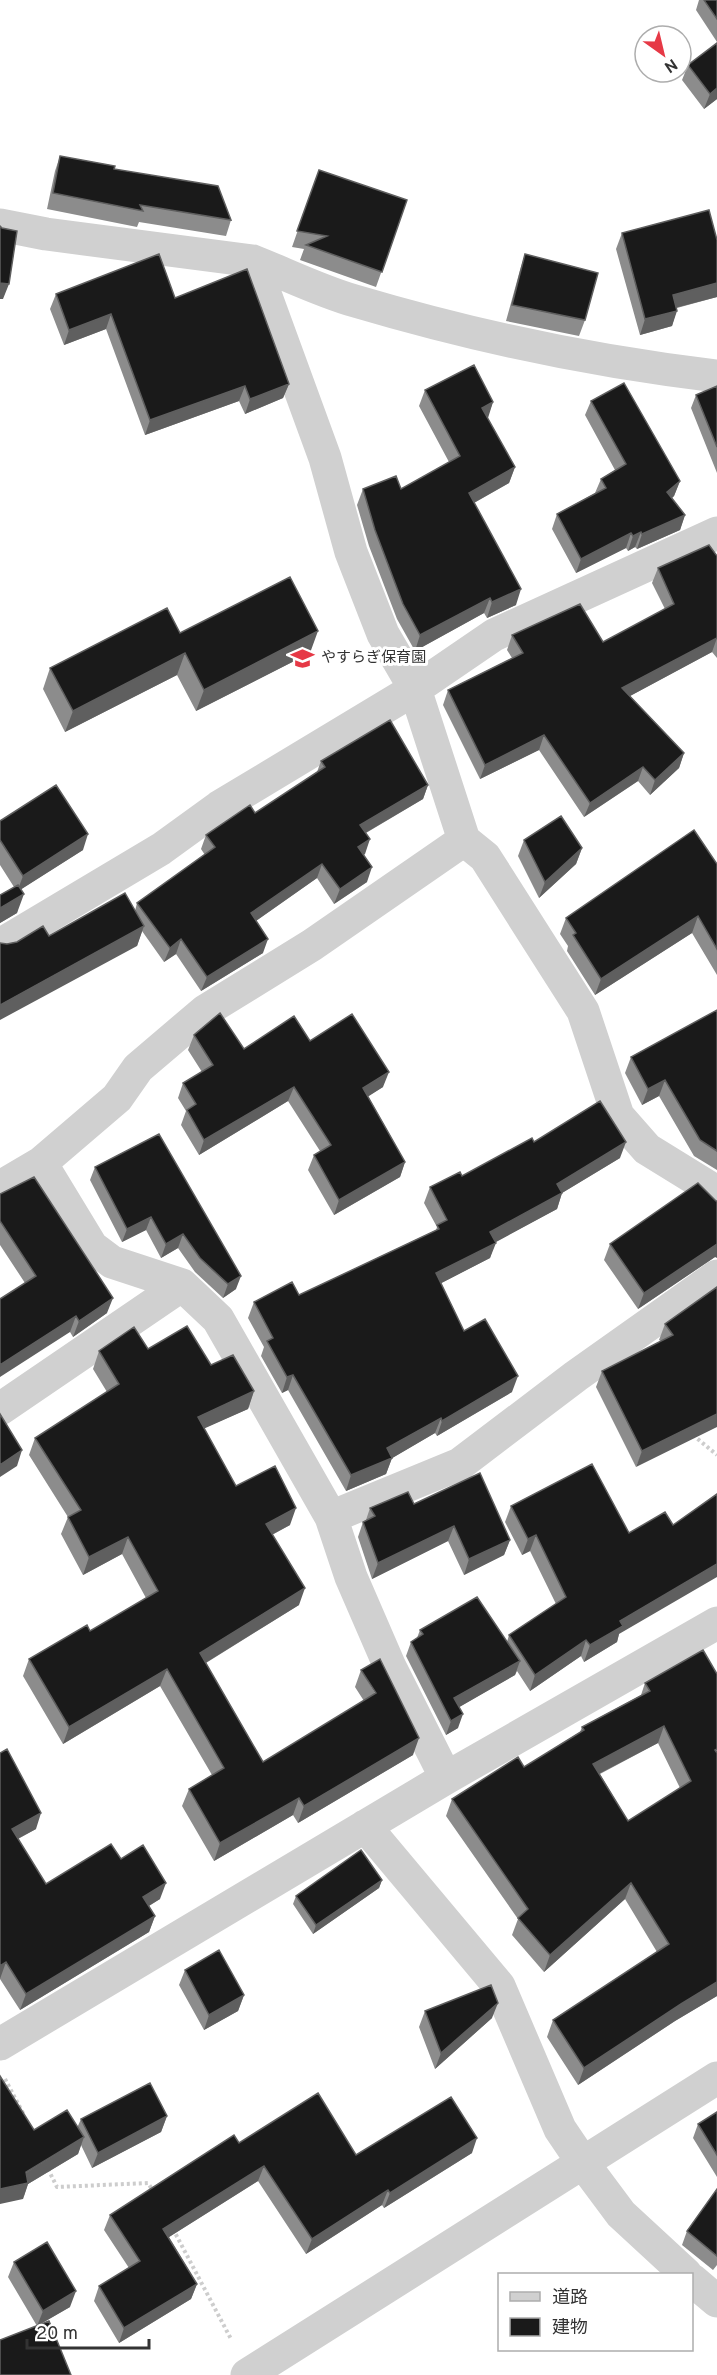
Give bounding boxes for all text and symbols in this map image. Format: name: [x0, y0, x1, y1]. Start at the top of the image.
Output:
north arrow: [633, 24, 693, 84]
text: N: [660, 53, 681, 76]
school or university icon: やすらぎ保育園: [290, 645, 316, 671]
place label: やすらぎ保育園: [321, 649, 426, 668]
legend: [498, 2273, 693, 2351]
text: 道路: [552, 2287, 588, 2310]
scale bar: [27, 2312, 148, 2350]
text: 建物: [552, 2317, 588, 2340]
text: 20 m: [36, 2323, 78, 2346]

